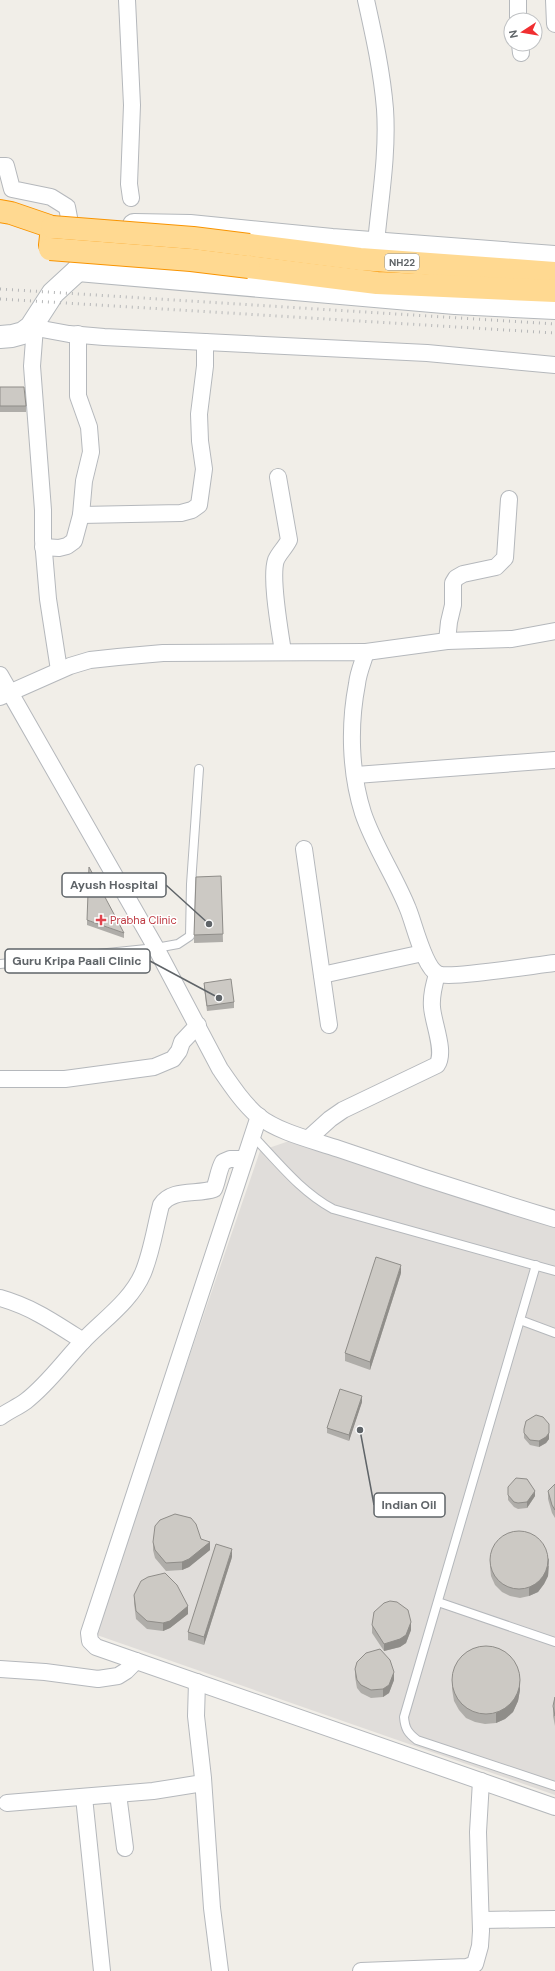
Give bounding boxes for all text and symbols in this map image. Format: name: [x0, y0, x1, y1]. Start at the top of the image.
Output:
north arrow: [503, 12, 543, 52]
text: N: [506, 29, 521, 39]
road number: NH22: [385, 254, 419, 270]
callout: Ayush Hospital: [62, 873, 166, 897]
text: Ayush Hospital: [70, 877, 158, 893]
place label: Prabha Clinic: [110, 913, 177, 927]
marker: Prabha Clinic: [95, 914, 107, 926]
callout: Guru Kripa Paali Clinic: [5, 949, 150, 973]
text: Guru Kripa Paali Clinic: [12, 953, 142, 969]
callout: Indian Oil: [374, 1493, 445, 1517]
text: Indian Oil: [382, 1497, 436, 1513]

